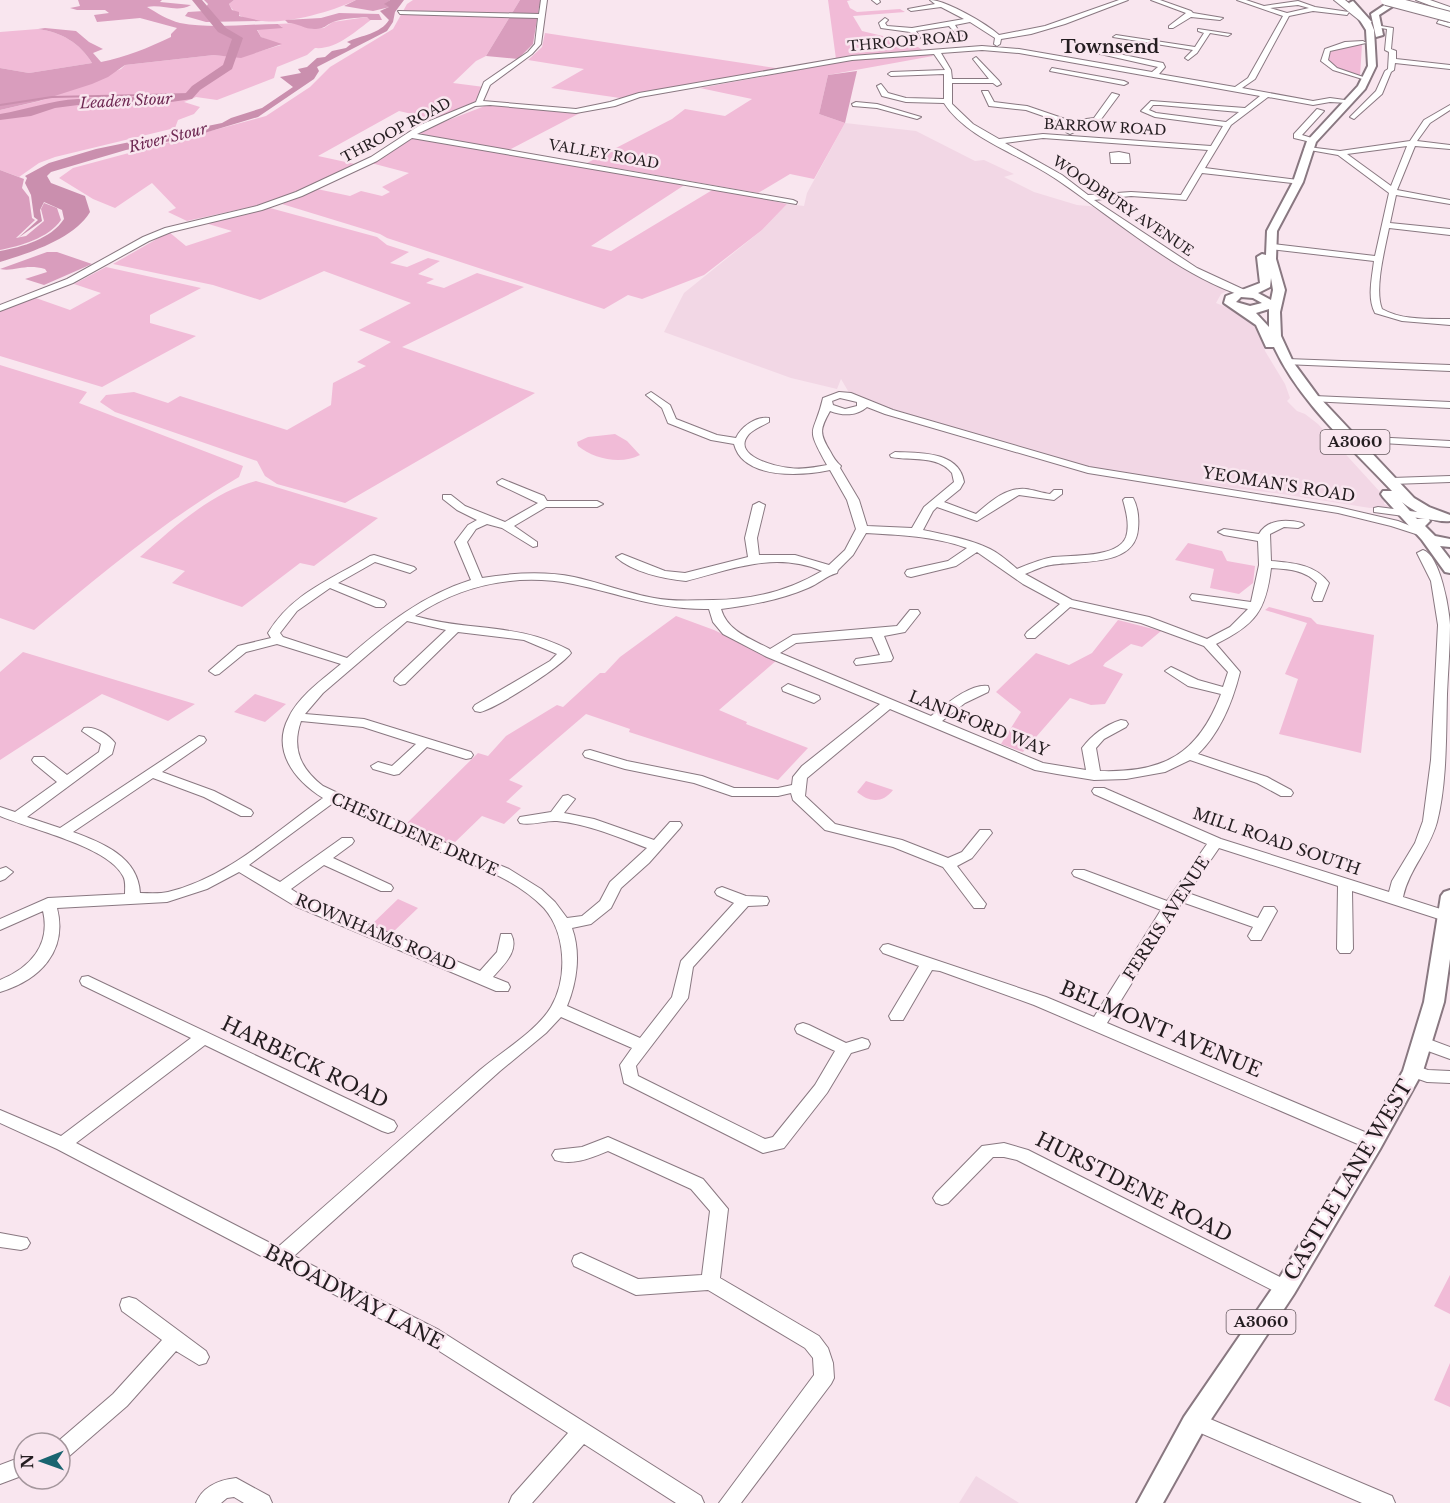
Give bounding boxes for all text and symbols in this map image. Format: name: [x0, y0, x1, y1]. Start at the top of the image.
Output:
street label: THROOP ROAD: [847, 27, 969, 55]
district label: Townsend: [1061, 36, 1160, 58]
water label: Leaden Stour: [78, 89, 174, 112]
street label: THROOP ROAD: [338, 94, 454, 166]
street label: BARROW ROAD: [1043, 115, 1167, 139]
water label: River Stour: [126, 118, 210, 157]
street label: VALLEY ROAD: [546, 135, 661, 173]
street label: WOODBURY AVENUE: [1048, 151, 1197, 260]
road number: A3060: [1320, 430, 1390, 454]
street label: YEOMAN'S ROAD: [1200, 462, 1357, 506]
street label: LANDFORD WAY: [906, 686, 1052, 760]
street label: CHESILDENE DRIVE: [328, 788, 502, 880]
street label: MILL ROAD SOUTH: [1190, 803, 1364, 879]
street label: FERRIS AVENUE: [1119, 852, 1213, 984]
street label: ROWNHAMS ROAD: [292, 889, 460, 975]
street label: BELMONT AVENUE: [1057, 976, 1265, 1082]
street label: HARBECK ROAD: [217, 1011, 393, 1113]
street label: CASTLE LANE WEST: [1279, 1075, 1417, 1285]
street label: HURSTDENE ROAD: [1032, 1127, 1236, 1247]
street label: BROADWAY LANE: [260, 1240, 448, 1354]
road number: A3060: [1226, 1310, 1296, 1334]
north arrow: [12, 1431, 72, 1491]
text: N: [17, 1454, 37, 1469]

